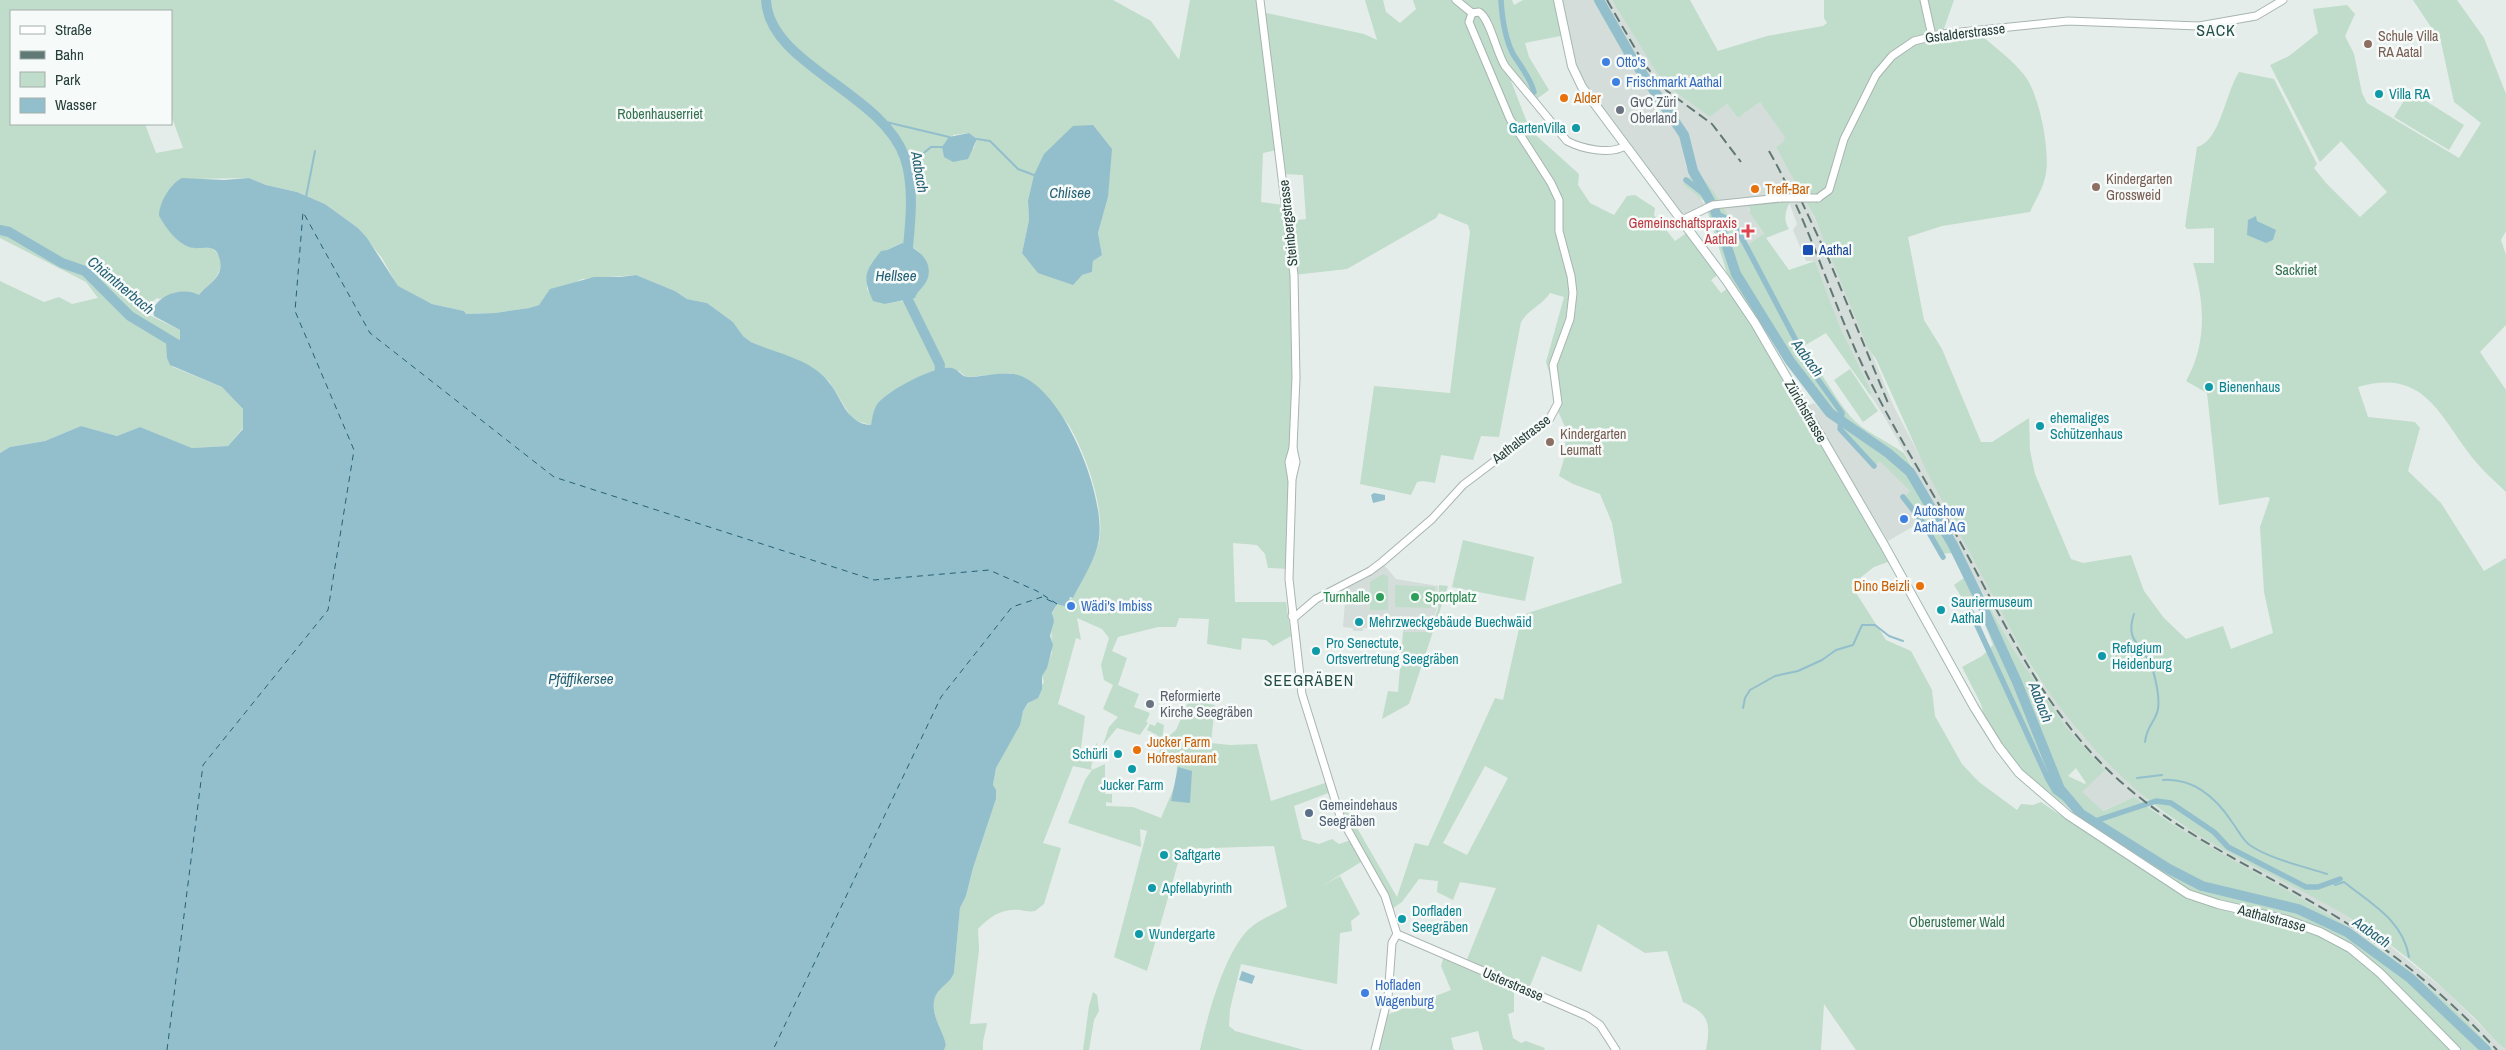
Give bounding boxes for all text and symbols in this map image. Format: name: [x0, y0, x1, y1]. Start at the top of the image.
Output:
legend: [10, 10, 172, 125]
text: Straße: [55, 19, 92, 40]
street label: Gstalderstrasse: [1924, 19, 2006, 47]
district label: SACK: [2196, 19, 2236, 41]
place label: Schule Villa RA Aatal: [2378, 27, 2439, 61]
marker: Schule Villa RA Aatal: [2362, 38, 2374, 50]
text: Bahn: [55, 44, 84, 65]
place label: Otto's: [1616, 53, 1646, 71]
marker: Otto's: [1600, 56, 1612, 68]
text: Park: [55, 69, 81, 90]
place label: Frischmarkt Aathal: [1626, 73, 1722, 91]
marker: Frischmarkt Aathal: [1610, 76, 1622, 88]
place label: Villa RA: [2389, 85, 2431, 103]
marker: Villa RA: [2373, 88, 2385, 100]
place label: Alder: [1573, 89, 1601, 107]
marker: Alder: [1558, 92, 1570, 104]
place label: GvC Züri Oberland: [1630, 93, 1677, 127]
text: Wasser: [55, 94, 96, 115]
marker: GvC Züri Oberland: [1614, 104, 1626, 116]
park label: Robenhauserriet: [617, 105, 703, 123]
place label: GartenVilla: [1509, 119, 1567, 137]
marker: GartenVilla: [1570, 122, 1582, 134]
water label: Aabach: [906, 149, 934, 195]
place label: Kindergarten Grossweid: [2106, 170, 2172, 204]
street label: Steinbergstrasse: [1275, 179, 1301, 267]
place label: Treff-Bar: [1765, 180, 1810, 198]
marker: Kindergarten Grossweid: [2090, 181, 2102, 193]
water label: Chlisee: [1049, 182, 1091, 203]
marker: Treff-Bar: [1749, 183, 1761, 195]
place label: Gemeinschaftspraxis Aathal: [1629, 214, 1737, 248]
marker: Gemeinschaftspraxis Aathal: [1741, 224, 1755, 238]
place label: Aathal: [1818, 241, 1852, 259]
marker: Aathal: [1801, 243, 1815, 257]
water label: Chämtnerbach: [83, 251, 159, 319]
park label: Sackriet: [2275, 261, 2317, 279]
water label: Hellsee: [875, 265, 917, 286]
water label: Aabach: [1787, 334, 1829, 381]
street label: Zürichstrasse: [1781, 376, 1831, 446]
place label: Bienenhaus: [2219, 378, 2281, 396]
marker: Bienenhaus: [2203, 381, 2215, 393]
place label: ehemaliges Schützenhaus: [2050, 409, 2123, 443]
street label: Aathalstrasse: [1487, 410, 1554, 468]
marker: ehemaliges Schützenhaus: [2034, 420, 2046, 432]
place label: Kindergarten Leumatt: [1560, 425, 1626, 459]
marker: Kindergarten Leumatt: [1544, 436, 1556, 448]
place label: Autoshow Aathal AG: [1913, 502, 1966, 536]
marker: Autoshow Aathal AG: [1898, 513, 1910, 525]
place label: Dino Beizli: [1854, 577, 1910, 595]
marker: Dino Beizli: [1914, 580, 1926, 592]
place label: Turnhalle: [1323, 588, 1370, 606]
place label: Sportplatz: [1425, 588, 1477, 606]
marker: Turnhalle: [1374, 591, 1386, 603]
marker: Sportplatz: [1409, 591, 1421, 603]
place label: Sauriermuseum Aathal: [1950, 593, 2033, 627]
place label: Wädi's Imbiss: [1081, 597, 1153, 615]
marker: Wädi's Imbiss: [1065, 600, 1077, 612]
marker: Sauriermuseum Aathal: [1935, 604, 1947, 616]
place label: Mehrzweckgebäude Buechwäid: [1369, 613, 1532, 631]
marker: Mehrzweckgebäude Buechwäid: [1353, 616, 1365, 628]
place label: Pro Senectute, Ortsvertretung Seegräben: [1326, 634, 1459, 668]
place label: Refugium Heidenburg: [2112, 639, 2173, 673]
marker: Pro Senectute, Ortsvertretung Seegräben: [1310, 645, 1322, 657]
marker: Refugium Heidenburg: [2096, 650, 2108, 662]
water label: Pfäffikersee: [548, 668, 614, 689]
district label: SEEGRÄBEN: [1264, 669, 1354, 691]
water label: Aabach: [2023, 678, 2058, 725]
place label: Reformierte Kirche Seegräben: [1160, 687, 1253, 721]
marker: Reformierte Kirche Seegräben: [1144, 698, 1156, 710]
place label: Jucker Farm Hofrestaurant: [1147, 733, 1217, 767]
marker: Jucker Farm Hofrestaurant: [1131, 744, 1143, 756]
place label: Schürli: [1072, 745, 1108, 763]
marker: Schürli: [1112, 748, 1124, 760]
marker: Jucker Farm: [1126, 763, 1138, 775]
place label: Jucker Farm: [1100, 776, 1164, 794]
place label: Gemeindehaus Seegräben: [1319, 796, 1398, 830]
marker: Gemeindehaus Seegräben: [1303, 807, 1315, 819]
place label: Saftgarte: [1174, 846, 1221, 864]
marker: Saftgarte: [1158, 849, 1170, 861]
place label: Apfellabyrinth: [1161, 879, 1232, 897]
marker: Apfellabyrinth: [1146, 882, 1158, 894]
street label: Aathalstrasse: [2235, 900, 2308, 936]
place label: Dorfladen Seegräben: [1412, 902, 1468, 936]
water label: Aabach: [2348, 911, 2395, 953]
marker: Dorfladen Seegräben: [1396, 913, 1408, 925]
park label: Oberustemer Wald: [1909, 913, 2005, 931]
place label: Wundergarte: [1149, 925, 1215, 943]
marker: Wundergarte: [1133, 928, 1145, 940]
street label: Usterstrasse: [1480, 963, 1546, 1005]
place label: Hofladen Wagenburg: [1375, 976, 1435, 1010]
marker: Hofladen Wagenburg: [1359, 987, 1371, 999]

